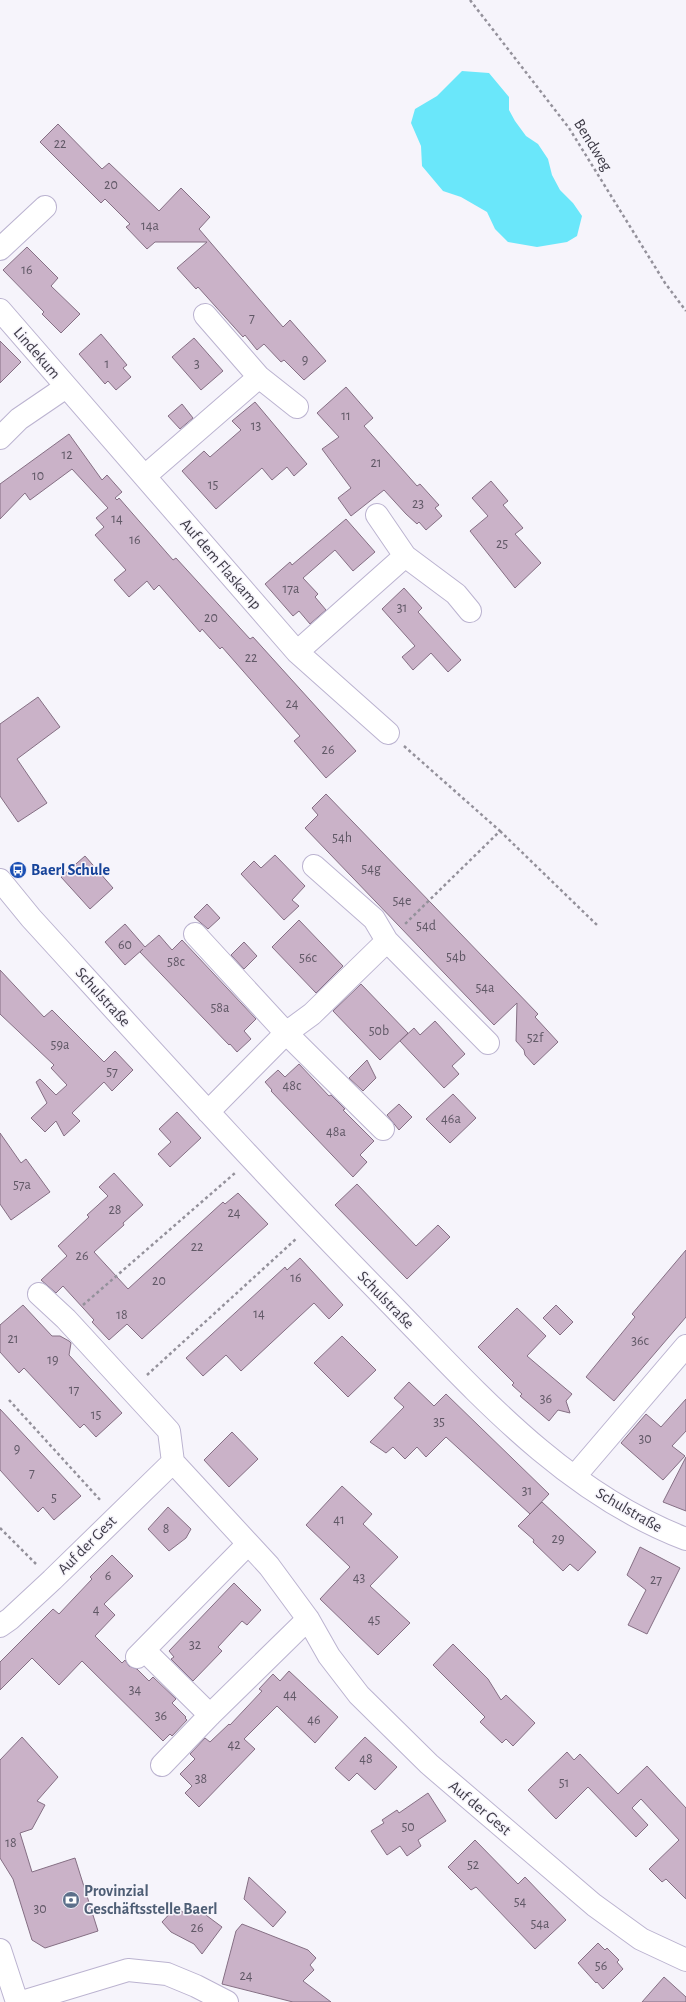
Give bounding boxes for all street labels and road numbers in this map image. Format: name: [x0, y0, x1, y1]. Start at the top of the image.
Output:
street label: Bendweg: [571, 116, 615, 174]
street label: Lindekum: [10, 324, 64, 382]
street label: Auf dem Flaskamp: [177, 515, 265, 613]
street label: Schulstraße: [72, 964, 134, 1030]
street label: Schulstraße: [355, 1268, 417, 1332]
street label: Schulstraße: [593, 1485, 665, 1535]
street label: Auf der Gest: [55, 1513, 119, 1577]
street label: Auf der Gest: [446, 1778, 514, 1838]

